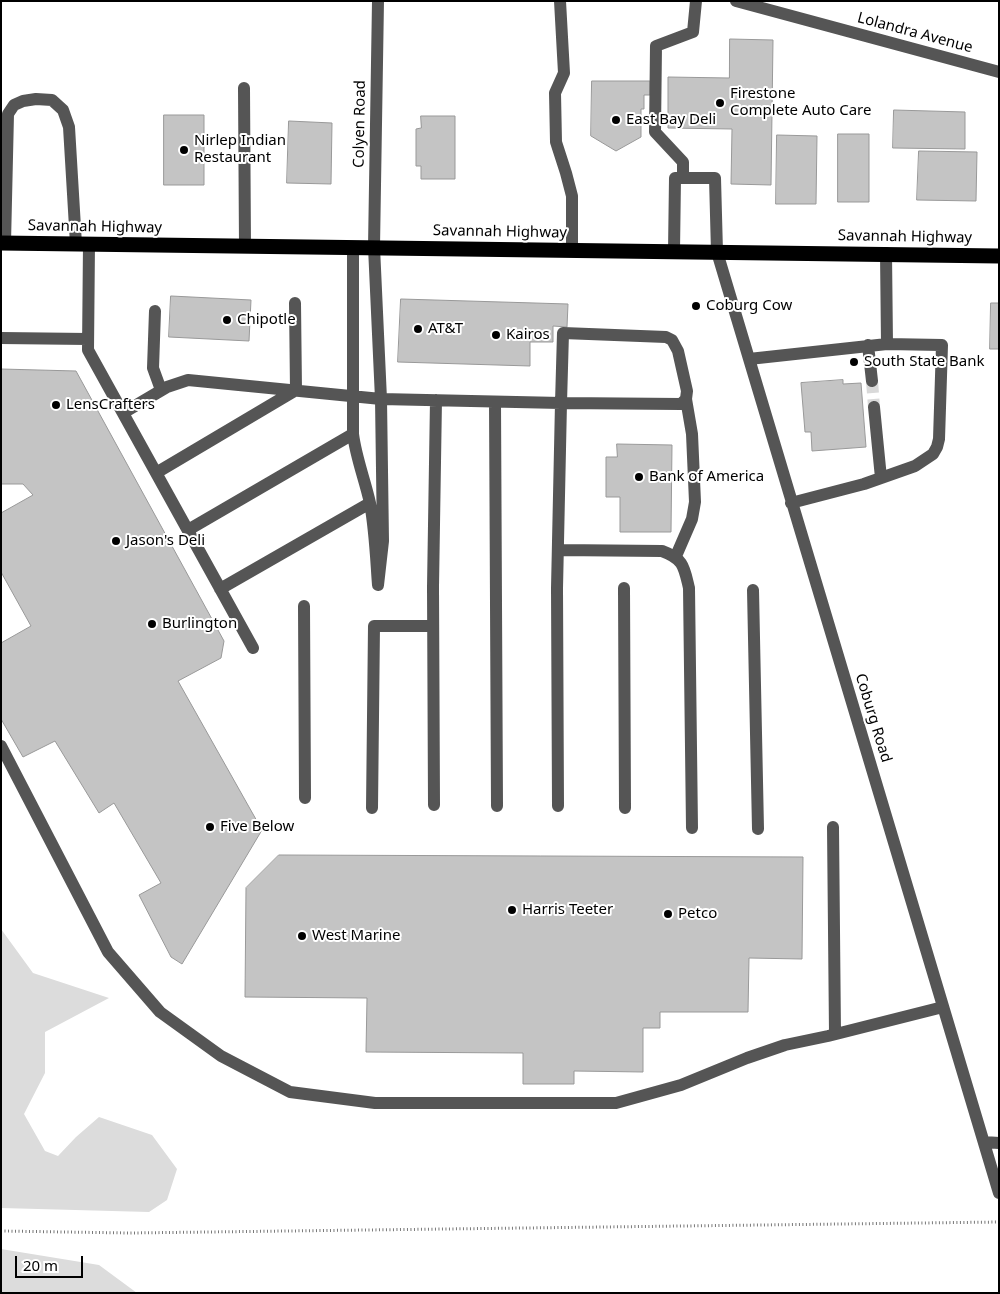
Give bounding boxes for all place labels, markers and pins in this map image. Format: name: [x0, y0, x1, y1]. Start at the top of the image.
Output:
place label: Firestone Complete Auto Care: [730, 85, 871, 120]
marker: Firestone Complete Auto Care: [714, 97, 726, 109]
place label: East Bay Deli: [626, 111, 716, 129]
marker: East Bay Deli: [610, 114, 622, 126]
place label: Nirlep Indian Restaurant: [194, 132, 286, 167]
marker: Nirlep Indian Restaurant: [178, 144, 190, 156]
place label: Coburg Cow: [706, 297, 792, 315]
marker: Coburg Cow: [690, 300, 702, 312]
place label: Chipotle: [237, 311, 296, 329]
marker: Chipotle: [221, 314, 233, 326]
place label: AT&T: [428, 320, 463, 338]
marker: AT&T: [412, 323, 424, 335]
place label: Kairos: [506, 326, 550, 344]
marker: Kairos: [490, 329, 502, 341]
place label: South State Bank: [864, 353, 984, 371]
marker: South State Bank: [848, 356, 860, 368]
place label: LensCrafters: [66, 396, 155, 414]
marker: LensCrafters: [50, 399, 62, 411]
place label: Bank of America: [649, 468, 764, 486]
marker: Bank of America: [633, 471, 645, 483]
place label: Jason's Deli: [126, 532, 205, 550]
marker: Jason's Deli: [110, 535, 122, 547]
place label: Burlington: [162, 615, 237, 633]
marker: Burlington: [146, 618, 158, 630]
place label: Five Below: [220, 818, 294, 836]
marker: Five Below: [204, 821, 216, 833]
place label: Harris Teeter: [522, 901, 613, 919]
marker: Harris Teeter: [506, 904, 518, 916]
place label: Petco: [678, 905, 717, 923]
marker: Petco: [662, 908, 674, 920]
place label: West Marine: [312, 927, 400, 945]
marker: West Marine: [296, 930, 308, 942]

